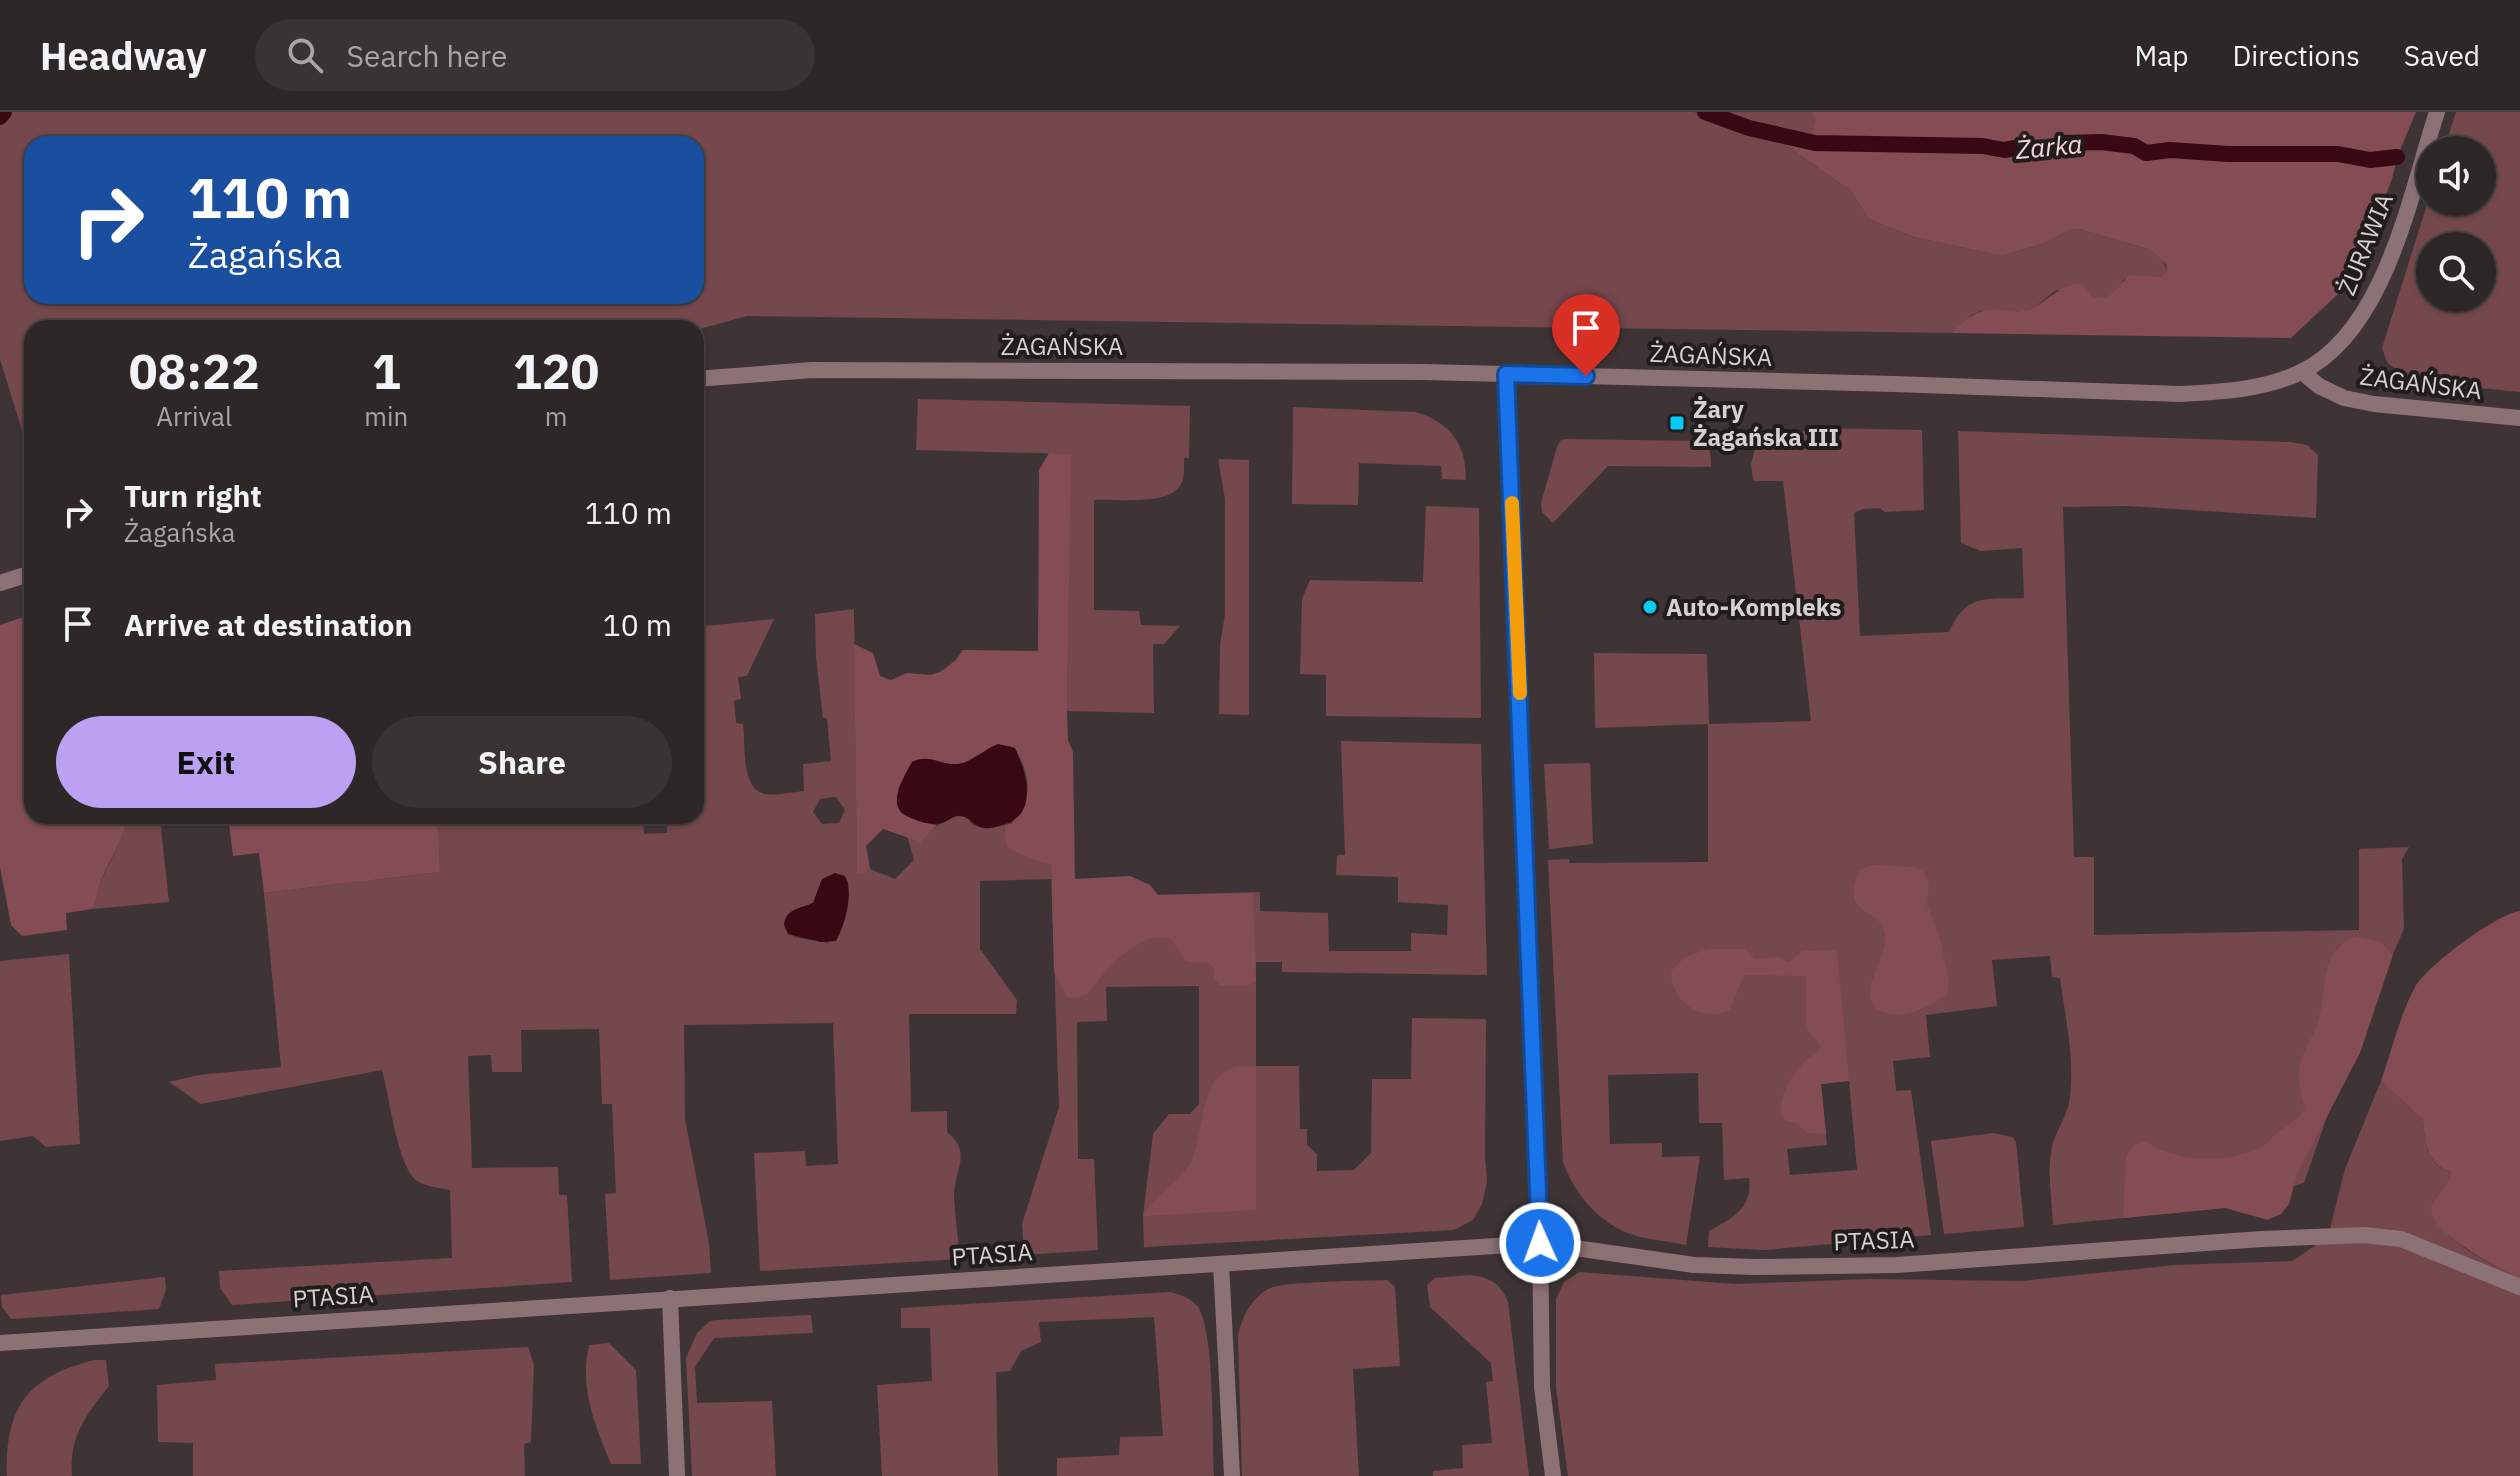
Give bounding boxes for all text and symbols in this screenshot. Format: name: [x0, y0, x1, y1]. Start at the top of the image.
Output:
search box: [255, 19, 815, 91]
text: Headway: [40, 31, 207, 80]
icon: search: [283, 33, 327, 77]
text: Search here: [347, 36, 507, 75]
text: Map: [2134, 37, 2188, 74]
text: Directions: [2232, 37, 2360, 74]
text: Saved: [2404, 37, 2480, 74]
water label: Żarka: [2013, 126, 2084, 166]
map controls: [2416, 136, 2496, 312]
button: sound: [2416, 136, 2496, 216]
text: 110 m: [188, 161, 352, 233]
icon: right: [56, 168, 160, 272]
street label: ŻURAWIA: [2330, 188, 2400, 300]
text: Żagańska: [188, 231, 342, 278]
button: search: [2416, 232, 2496, 312]
pin: [1552, 294, 1620, 376]
icon: arrive: [1564, 306, 1608, 350]
street label: ŻAGAŃSKA: [1001, 330, 1123, 362]
street label: ŻAGAŃSKA: [1649, 337, 1773, 373]
text: 08:22: [129, 340, 260, 402]
text: 1: [372, 340, 401, 402]
text: 120: [513, 340, 599, 402]
street label: ŻAGAŃSKA: [2358, 360, 2484, 406]
place label: Żary Żagańska III: [1693, 393, 1839, 453]
text: Arrival: [156, 399, 232, 433]
text: min: [364, 399, 408, 433]
text: m: [545, 399, 567, 433]
marker: Żary Żagańska III: [1668, 414, 1686, 432]
text: Turn right: [124, 476, 262, 515]
icon: right: [56, 490, 100, 534]
text: 110 m: [585, 493, 672, 532]
text: Żagańska: [124, 515, 235, 549]
place label: Auto-Kompleks: [1666, 591, 1841, 623]
marker: Auto-Kompleks: [1641, 598, 1659, 616]
icon: arrive: [56, 602, 100, 646]
text: Arrive at destination: [124, 605, 412, 644]
text: 10 m: [603, 605, 672, 644]
button: Exit: [56, 716, 356, 808]
button: Share: [372, 716, 672, 808]
position arrow: [1498, 1201, 1582, 1285]
street label: PTASIA: [1833, 1223, 1915, 1257]
street label: PTASIA: [950, 1235, 1034, 1273]
street label: PTASIA: [291, 1277, 375, 1315]

